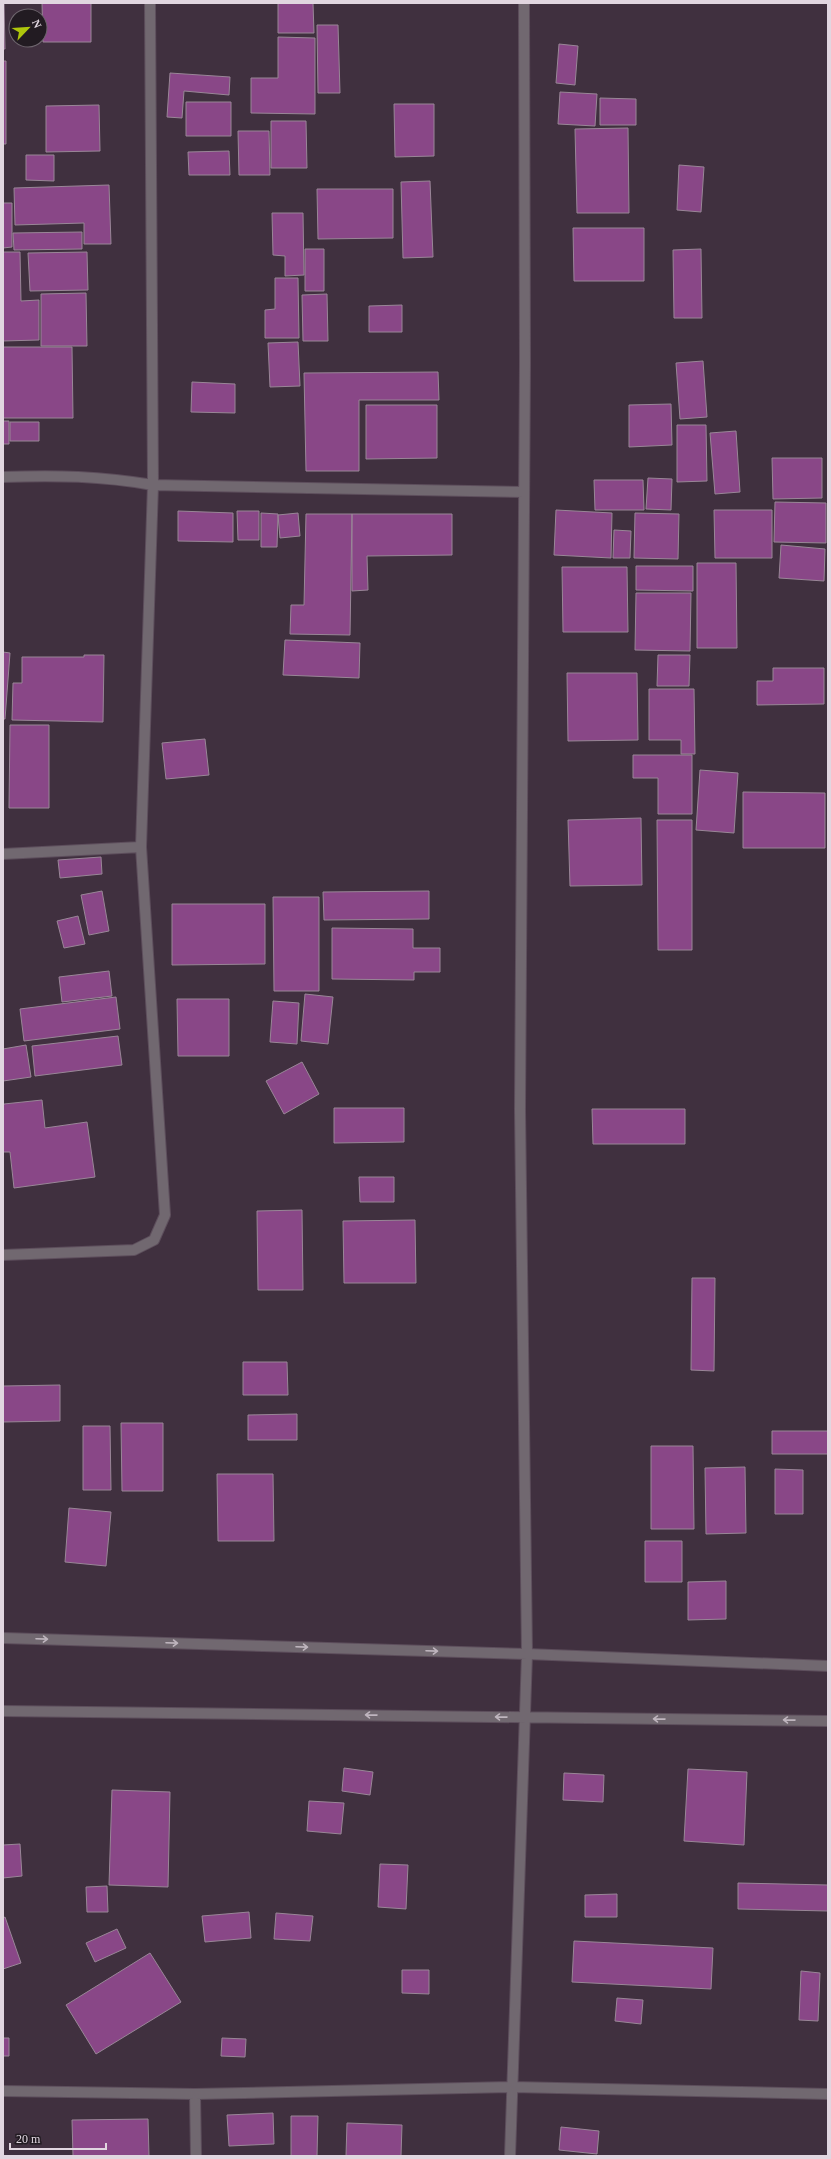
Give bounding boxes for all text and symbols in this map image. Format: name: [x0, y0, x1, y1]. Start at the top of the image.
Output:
north arrow: [8, 8, 48, 48]
text: N: [30, 18, 44, 30]
one-way arrow: [35, 1636, 48, 1643]
one-way arrow: [165, 1639, 178, 1647]
one-way arrow: [295, 1643, 308, 1651]
one-way arrow: [425, 1647, 438, 1655]
one-way arrow: [365, 1712, 378, 1719]
one-way arrow: [495, 1713, 508, 1721]
one-way arrow: [653, 1715, 666, 1723]
one-way arrow: [783, 1717, 796, 1724]
scale bar: [10, 2125, 106, 2151]
text: 20 m: [16, 2132, 41, 2146]

